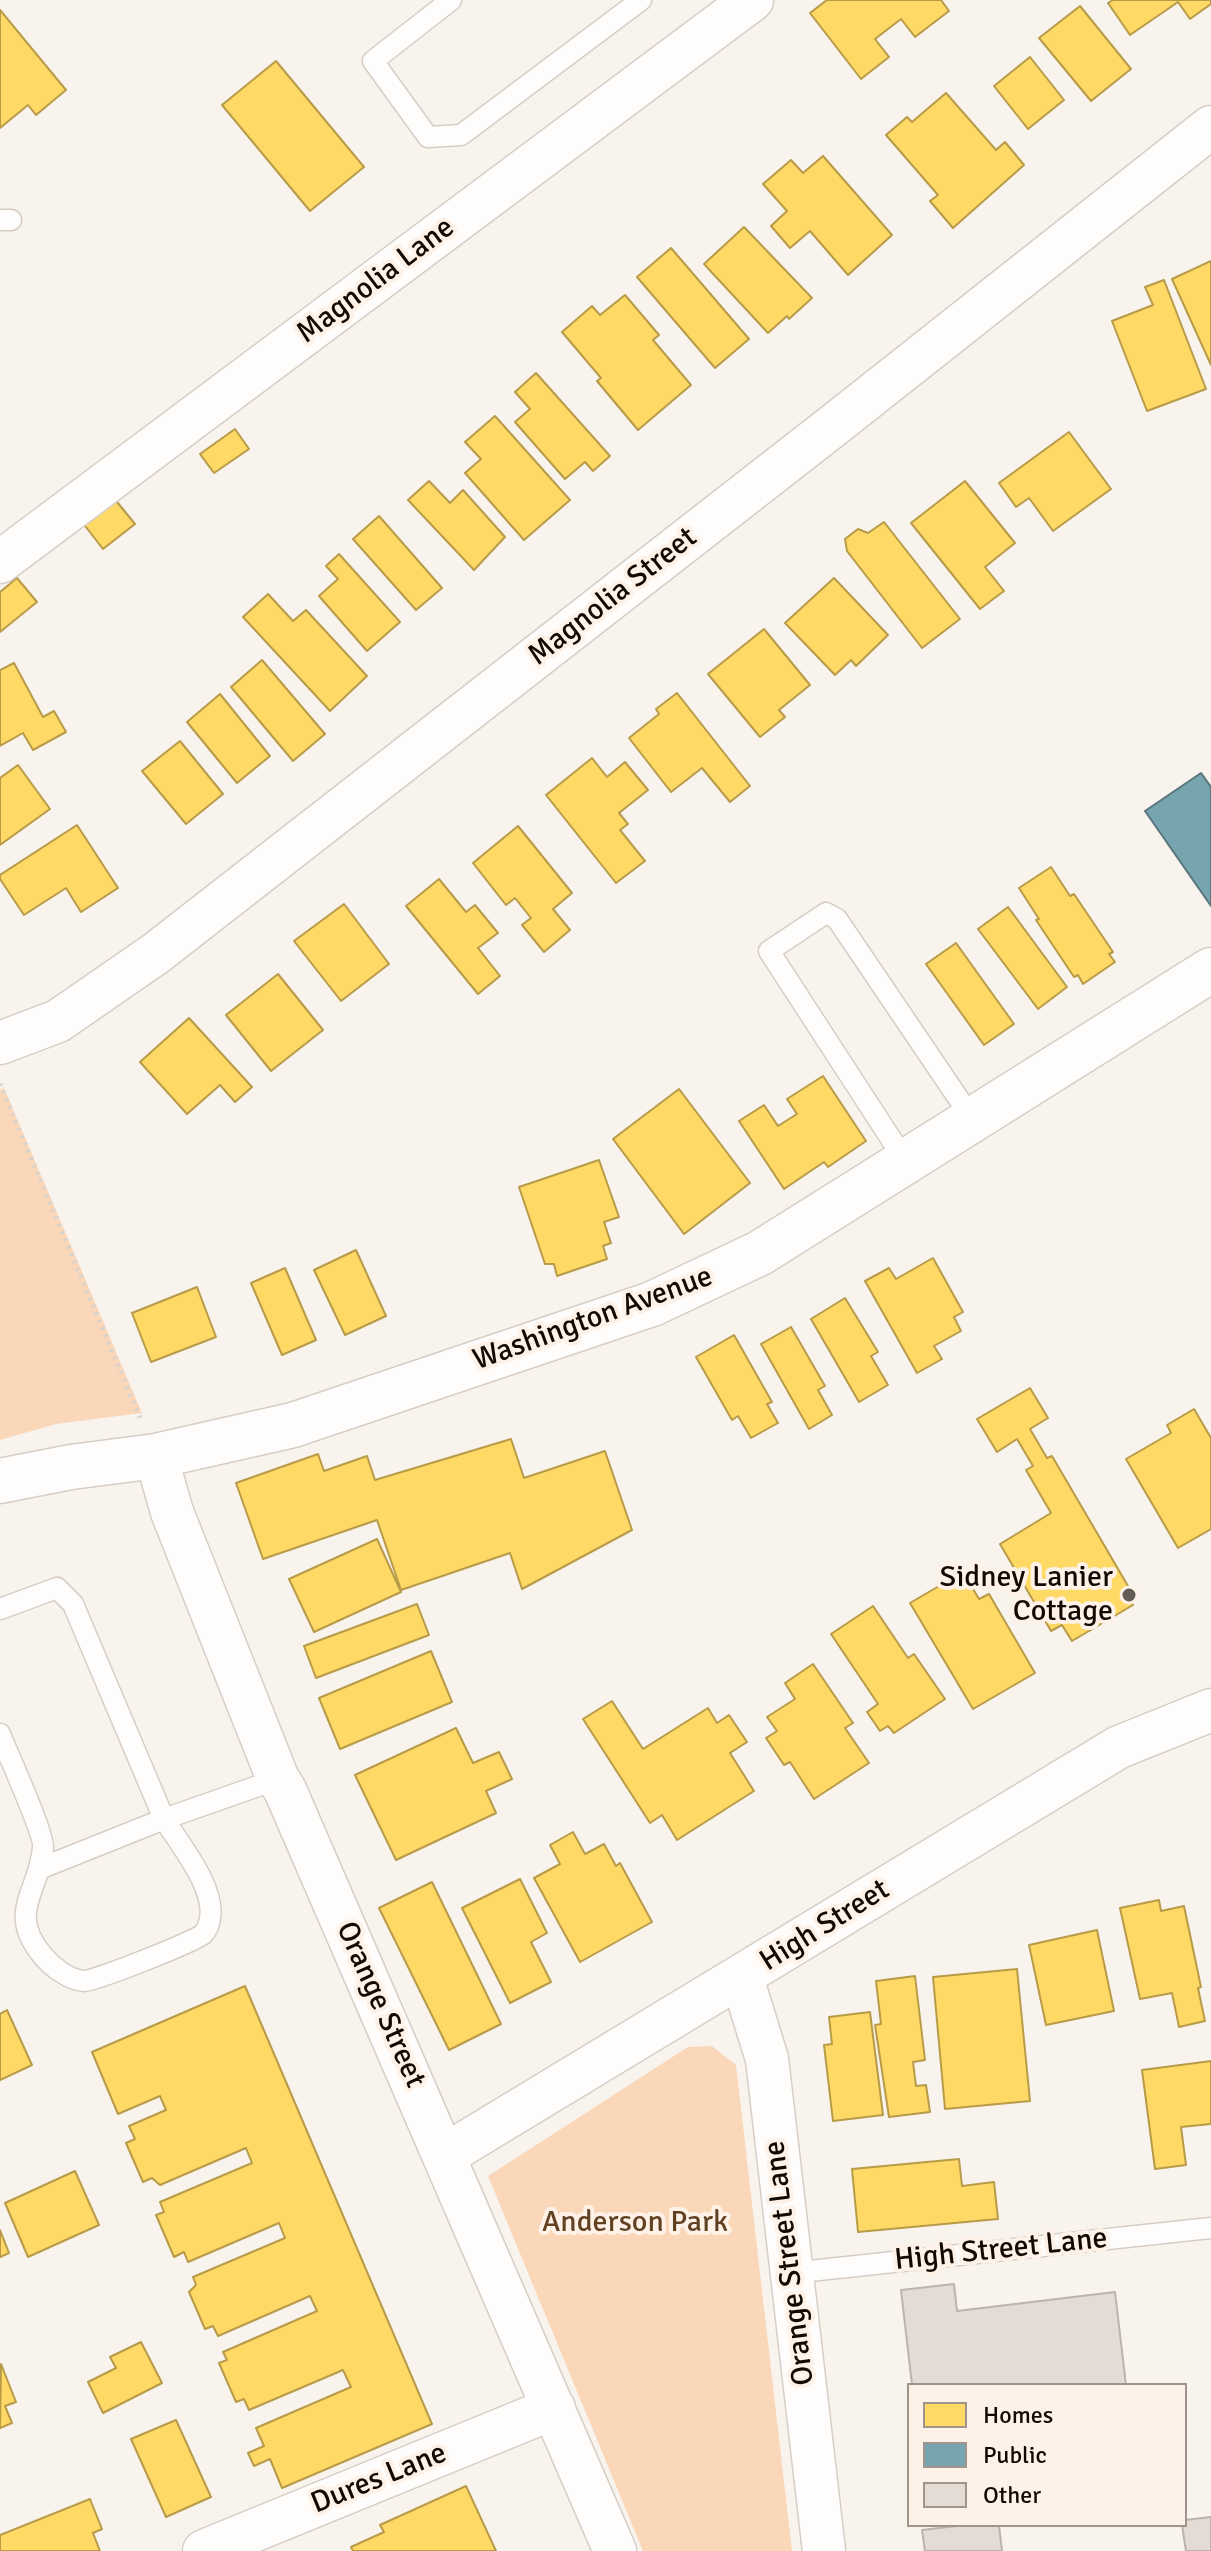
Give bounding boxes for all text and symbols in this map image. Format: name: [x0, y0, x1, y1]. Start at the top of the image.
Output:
street label: Magnolia Lane: [290, 210, 462, 352]
street label: Magnolia Street: [522, 520, 704, 674]
street label: Washington Avenue: [468, 1259, 718, 1379]
place label: Sidney Lanier Cottage: [940, 1560, 1113, 1630]
marker: Sidney Lanier Cottage: [1120, 1586, 1138, 1604]
street label: High Street: [754, 1872, 896, 1980]
street label: Orange Street: [327, 1916, 433, 2094]
street label: Orange Street Lane: [757, 2139, 823, 2387]
park label: Anderson Park: [542, 2205, 728, 2241]
street label: High Street Lane: [893, 2221, 1109, 2279]
legend: [907, 2383, 1187, 2527]
text: Homes: [983, 2400, 1053, 2430]
street label: Dures Lane: [306, 2436, 452, 2522]
text: Public: [983, 2440, 1047, 2470]
text: Other: [983, 2480, 1041, 2510]

